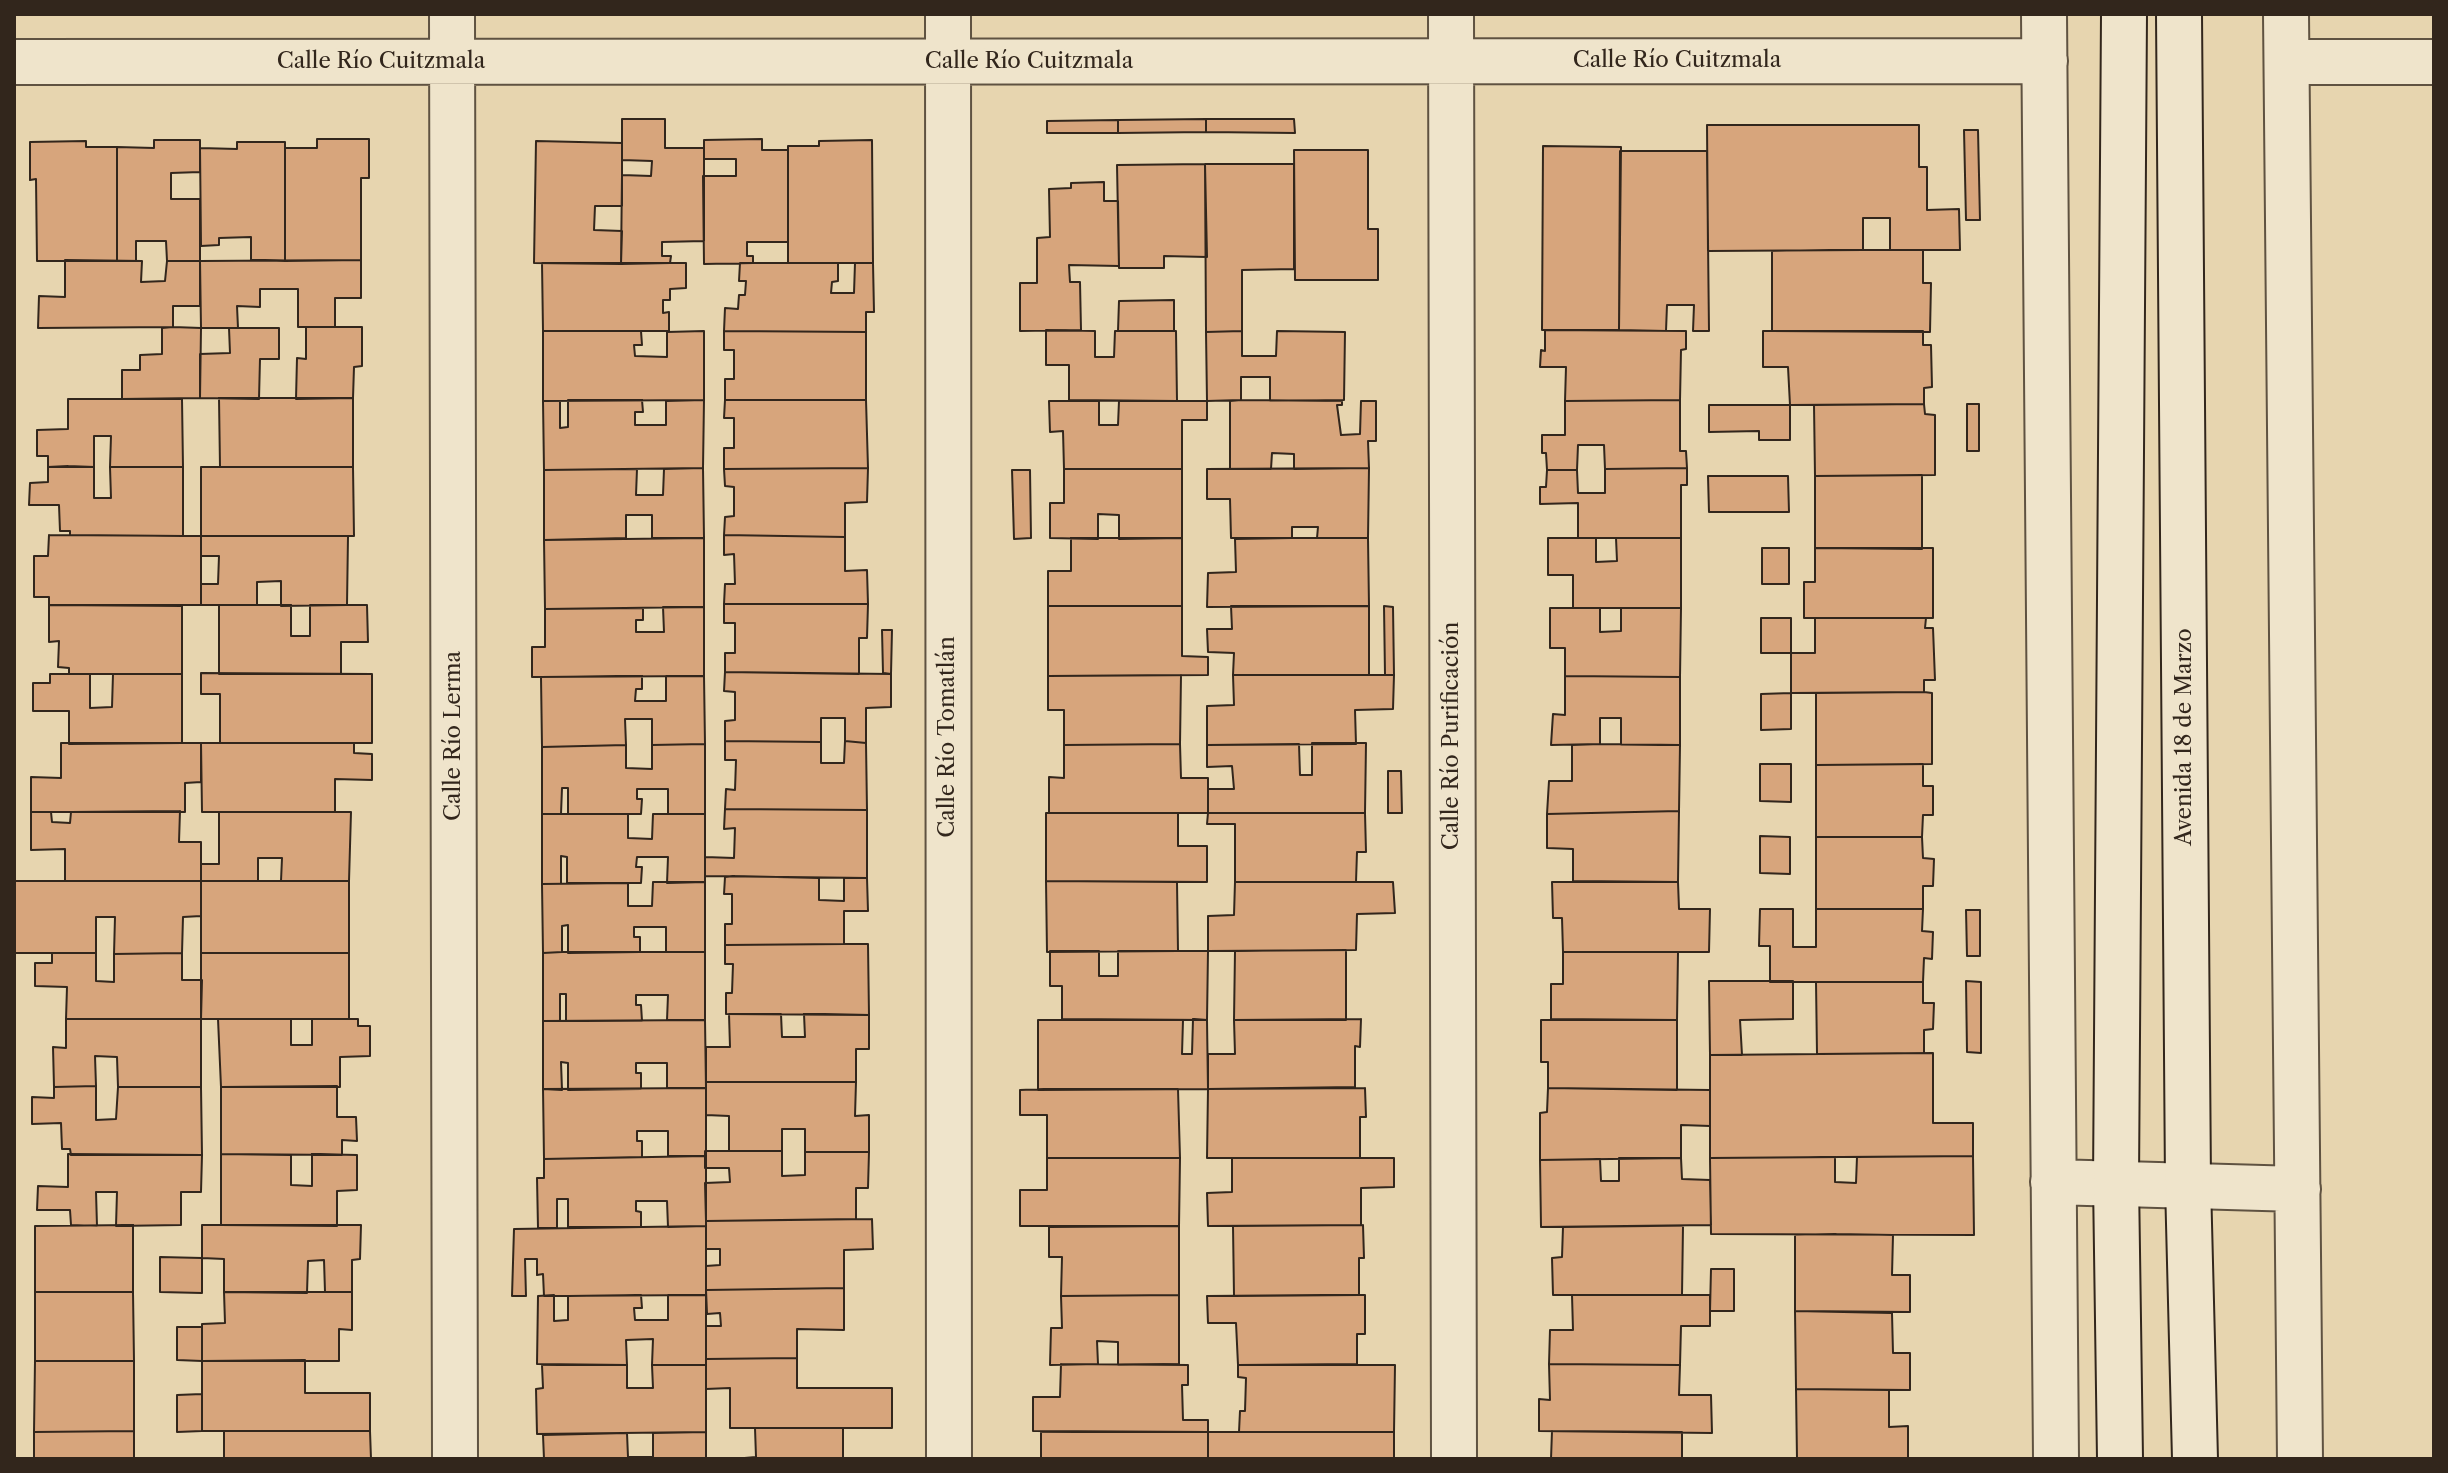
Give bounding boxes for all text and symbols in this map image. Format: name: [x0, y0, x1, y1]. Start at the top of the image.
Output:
street label: Calle Río Cuitzmala: [1573, 48, 1781, 74]
street label: Calle Río Cuitzmala: [277, 49, 485, 75]
street label: Calle Río Cuitzmala: [925, 49, 1133, 75]
street label: Calle Río Purificación: [1439, 622, 1465, 850]
street label: Avenida 18 de Marzo: [2172, 628, 2198, 846]
street label: Calle Río Tomatlán: [935, 636, 961, 838]
street label: Calle Río Lerma: [441, 651, 467, 821]

